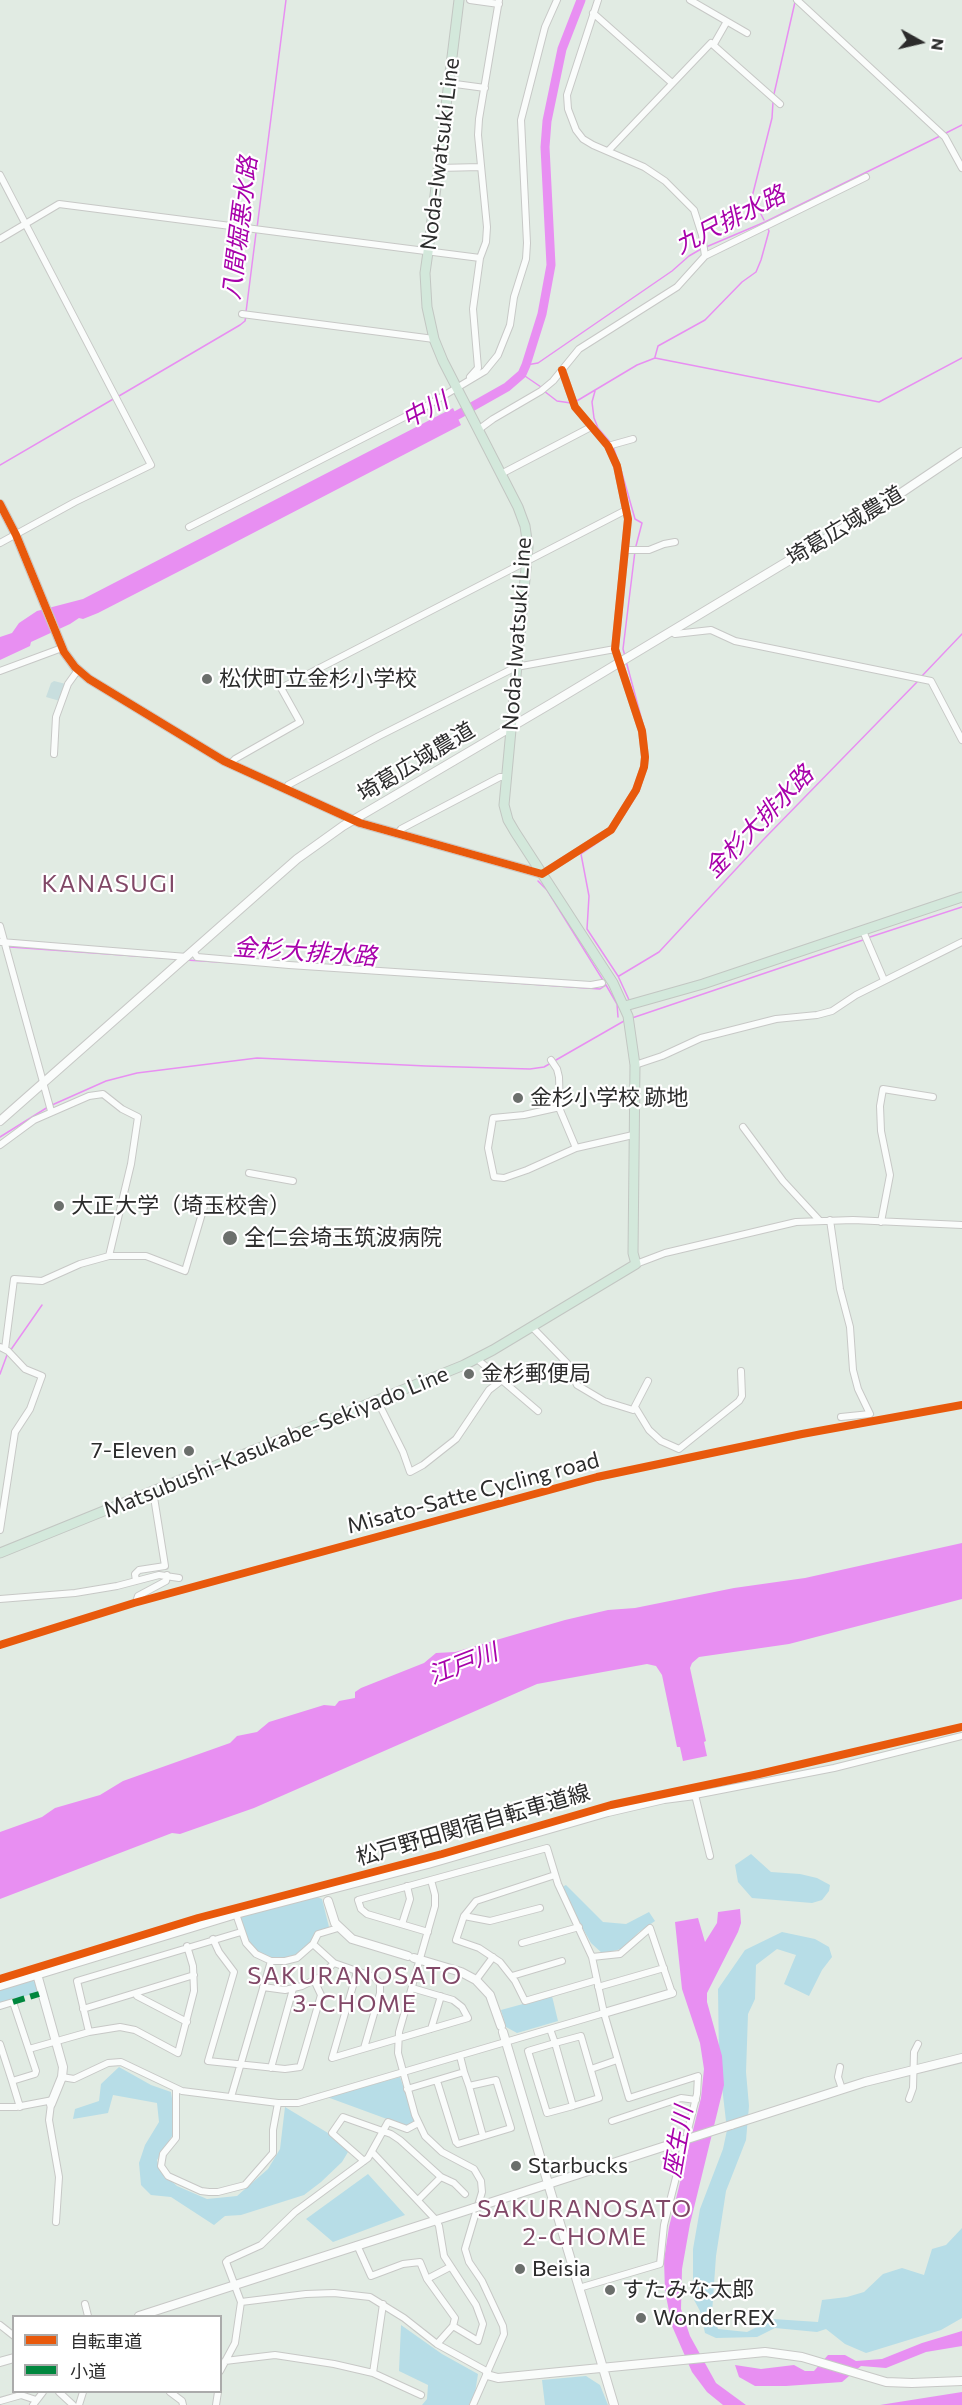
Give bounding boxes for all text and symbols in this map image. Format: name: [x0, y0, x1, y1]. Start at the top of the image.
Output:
north arrow: [890, 12, 950, 72]
text: N: [928, 37, 949, 52]
street label: Noda-Iwatsuki Line: [415, 56, 465, 252]
water label: 八間堀悪水路: [217, 155, 263, 301]
water label: 九尺排水路: [670, 180, 790, 260]
water label: 中川: [397, 386, 453, 434]
street label: 埼葛広域農道: [782, 481, 908, 571]
street label: Noda-Iwatsuki Line: [497, 536, 537, 732]
place label: 松伏町立金杉小学校: [219, 666, 417, 692]
marker: 松伏町立金杉小学校: [200, 672, 214, 686]
street label: 埼葛広域農道: [353, 717, 479, 807]
water label: 金杉大排水路: [699, 760, 819, 884]
district label: KANASUGI: [41, 870, 177, 898]
water label: 金杉大排水路: [232, 933, 378, 971]
place label: 金杉小学校 跡地: [530, 1085, 688, 1111]
marker: 金杉小学校 跡地: [511, 1091, 525, 1105]
place label: 大正大学（埼玉校舎）: [71, 1193, 291, 1219]
marker: 大正大学（埼玉校舎）: [52, 1199, 66, 1213]
place label: 全仁会埼玉筑波病院: [244, 1225, 442, 1251]
marker: 全仁会埼玉筑波病院: [221, 1229, 239, 1247]
street label: Matsubushi-Kasukabe-Sekiyado Line: [100, 1361, 452, 1523]
place label: 金杉郵便局: [481, 1361, 591, 1387]
marker: 金杉郵便局: [462, 1367, 476, 1381]
place label: 7-Eleven: [91, 1438, 177, 1464]
marker: 7-Eleven: [182, 1444, 196, 1458]
street label: Misato-Satte Cycling road: [344, 1447, 602, 1539]
water label: 江戸川: [424, 1638, 502, 1690]
street label: 松戸野田関宿自転車道線: [353, 1779, 593, 1871]
district label: SAKURANOSATO 3-CHOME: [247, 1962, 463, 2018]
water label: 座生川: [658, 2104, 698, 2180]
place label: Starbucks: [528, 2153, 628, 2179]
marker: Starbucks: [509, 2159, 523, 2173]
district label: SAKURANOSATO 2-CHOME: [477, 2195, 693, 2251]
place label: Beisia: [532, 2256, 591, 2282]
marker: Beisia: [513, 2262, 527, 2276]
place label: すたみな太郎: [622, 2277, 754, 2303]
marker: すたみな太郎: [603, 2283, 617, 2297]
place label: WonderREX: [653, 2305, 775, 2331]
marker: WonderREX: [634, 2311, 648, 2325]
legend: [12, 2315, 222, 2393]
text: 自転車道: [70, 2330, 142, 2352]
text: 小道: [70, 2360, 106, 2382]

